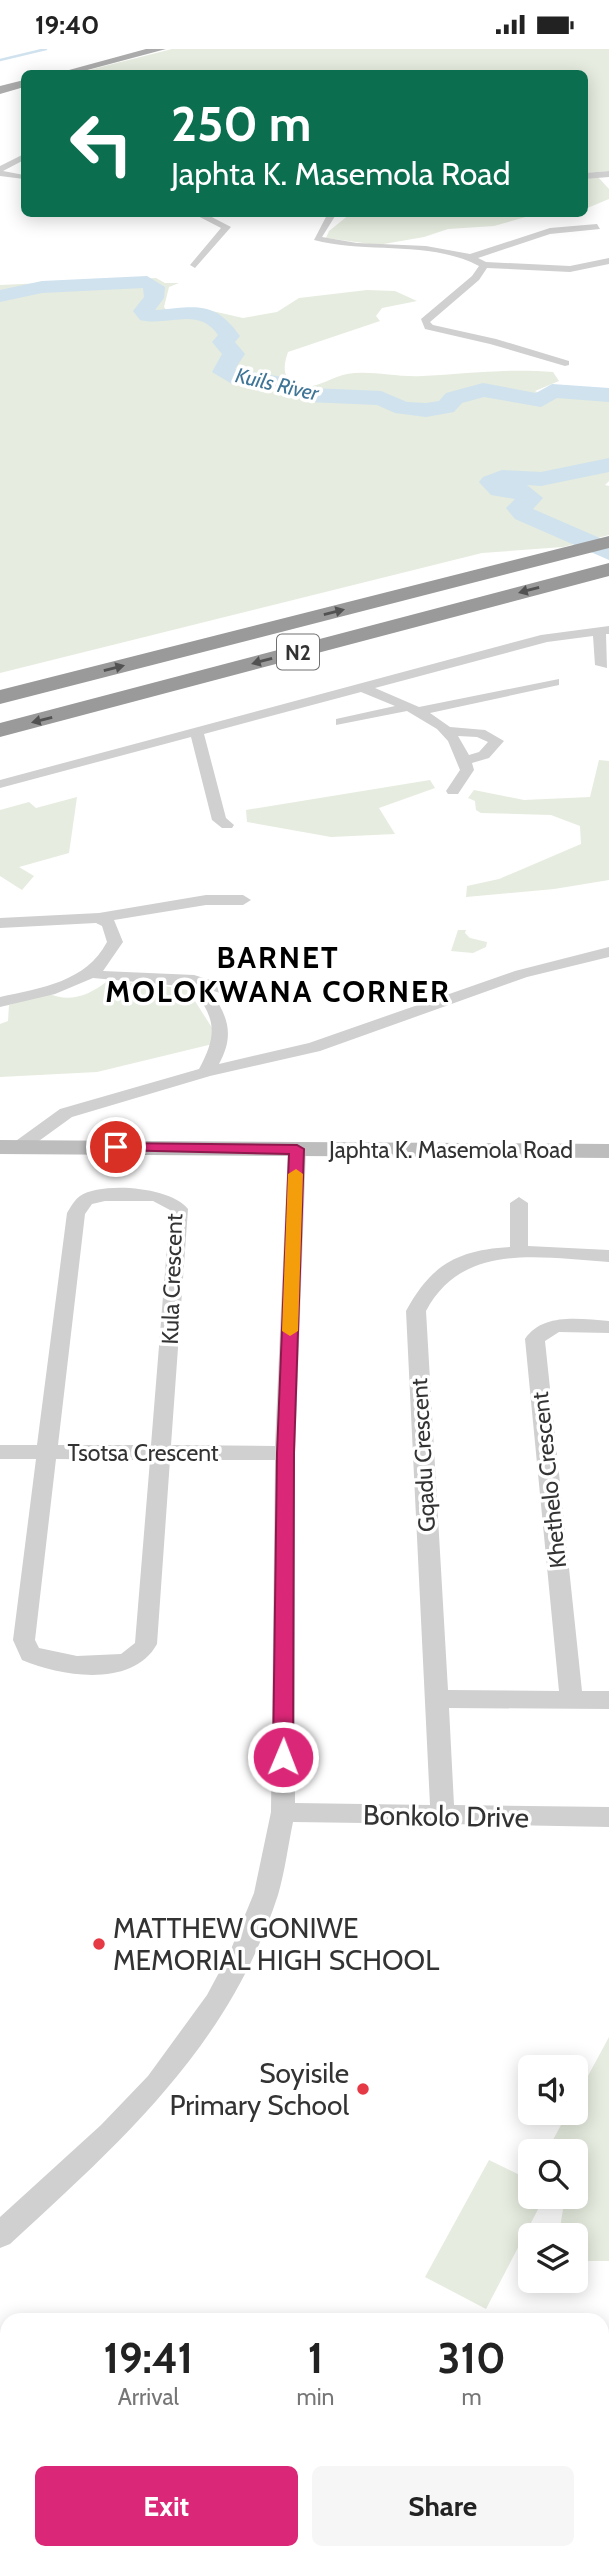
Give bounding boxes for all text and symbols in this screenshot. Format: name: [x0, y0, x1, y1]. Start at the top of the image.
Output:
text: 19:40: [35, 9, 99, 41]
text: 250 m: [171, 94, 311, 153]
icon: left: [56, 98, 147, 189]
text: Japhta K. Masemola Road: [171, 154, 510, 193]
water label: Kuils River: [233, 362, 323, 406]
one-way arrow: [518, 585, 540, 596]
one-way arrow: [323, 606, 345, 617]
road number: N2: [277, 635, 319, 669]
one-way arrow: [251, 656, 273, 667]
one-way arrow: [103, 662, 125, 673]
one-way arrow: [31, 715, 53, 726]
district label: BARNET MOLOKWANA CORNER: [105, 939, 451, 1010]
pin: [86, 1117, 146, 1177]
icon: arrive: [97, 1128, 135, 1166]
street label: Japhta K. Masemola Road: [328, 1136, 573, 1164]
street label: Kula Crescent: [156, 1213, 188, 1345]
street label: Gqadu Crescent: [405, 1377, 441, 1533]
street label: Khethelo Crescent: [526, 1390, 572, 1570]
street label: Tsotsa Crescent: [67, 1439, 219, 1467]
position arrow: [246, 1720, 320, 1794]
street label: Bonkolo Drive: [363, 1798, 529, 1834]
place label: MATTHEW GONIWE MEMORIAL HIGH SCHOOL: [113, 1911, 439, 1977]
marker: MATTHEW GONIWE MEMORIAL HIGH SCHOOL: [91, 1936, 107, 1952]
map controls: [518, 2055, 588, 2293]
button: sound: [518, 2055, 588, 2125]
place label: Soyisile Primary School: [169, 2056, 349, 2122]
marker: Soyisile Primary School: [355, 2081, 371, 2097]
button: search: [518, 2139, 588, 2209]
button: layers: [518, 2223, 588, 2293]
text: 19:41: [103, 2332, 193, 2384]
text: 1: [308, 2332, 323, 2384]
text: 310: [438, 2332, 506, 2384]
text: Arrival: [118, 2383, 179, 2411]
text: min: [296, 2383, 334, 2411]
text: m: [462, 2383, 482, 2411]
button: Exit: [35, 2466, 298, 2546]
button: Share: [312, 2466, 574, 2546]

